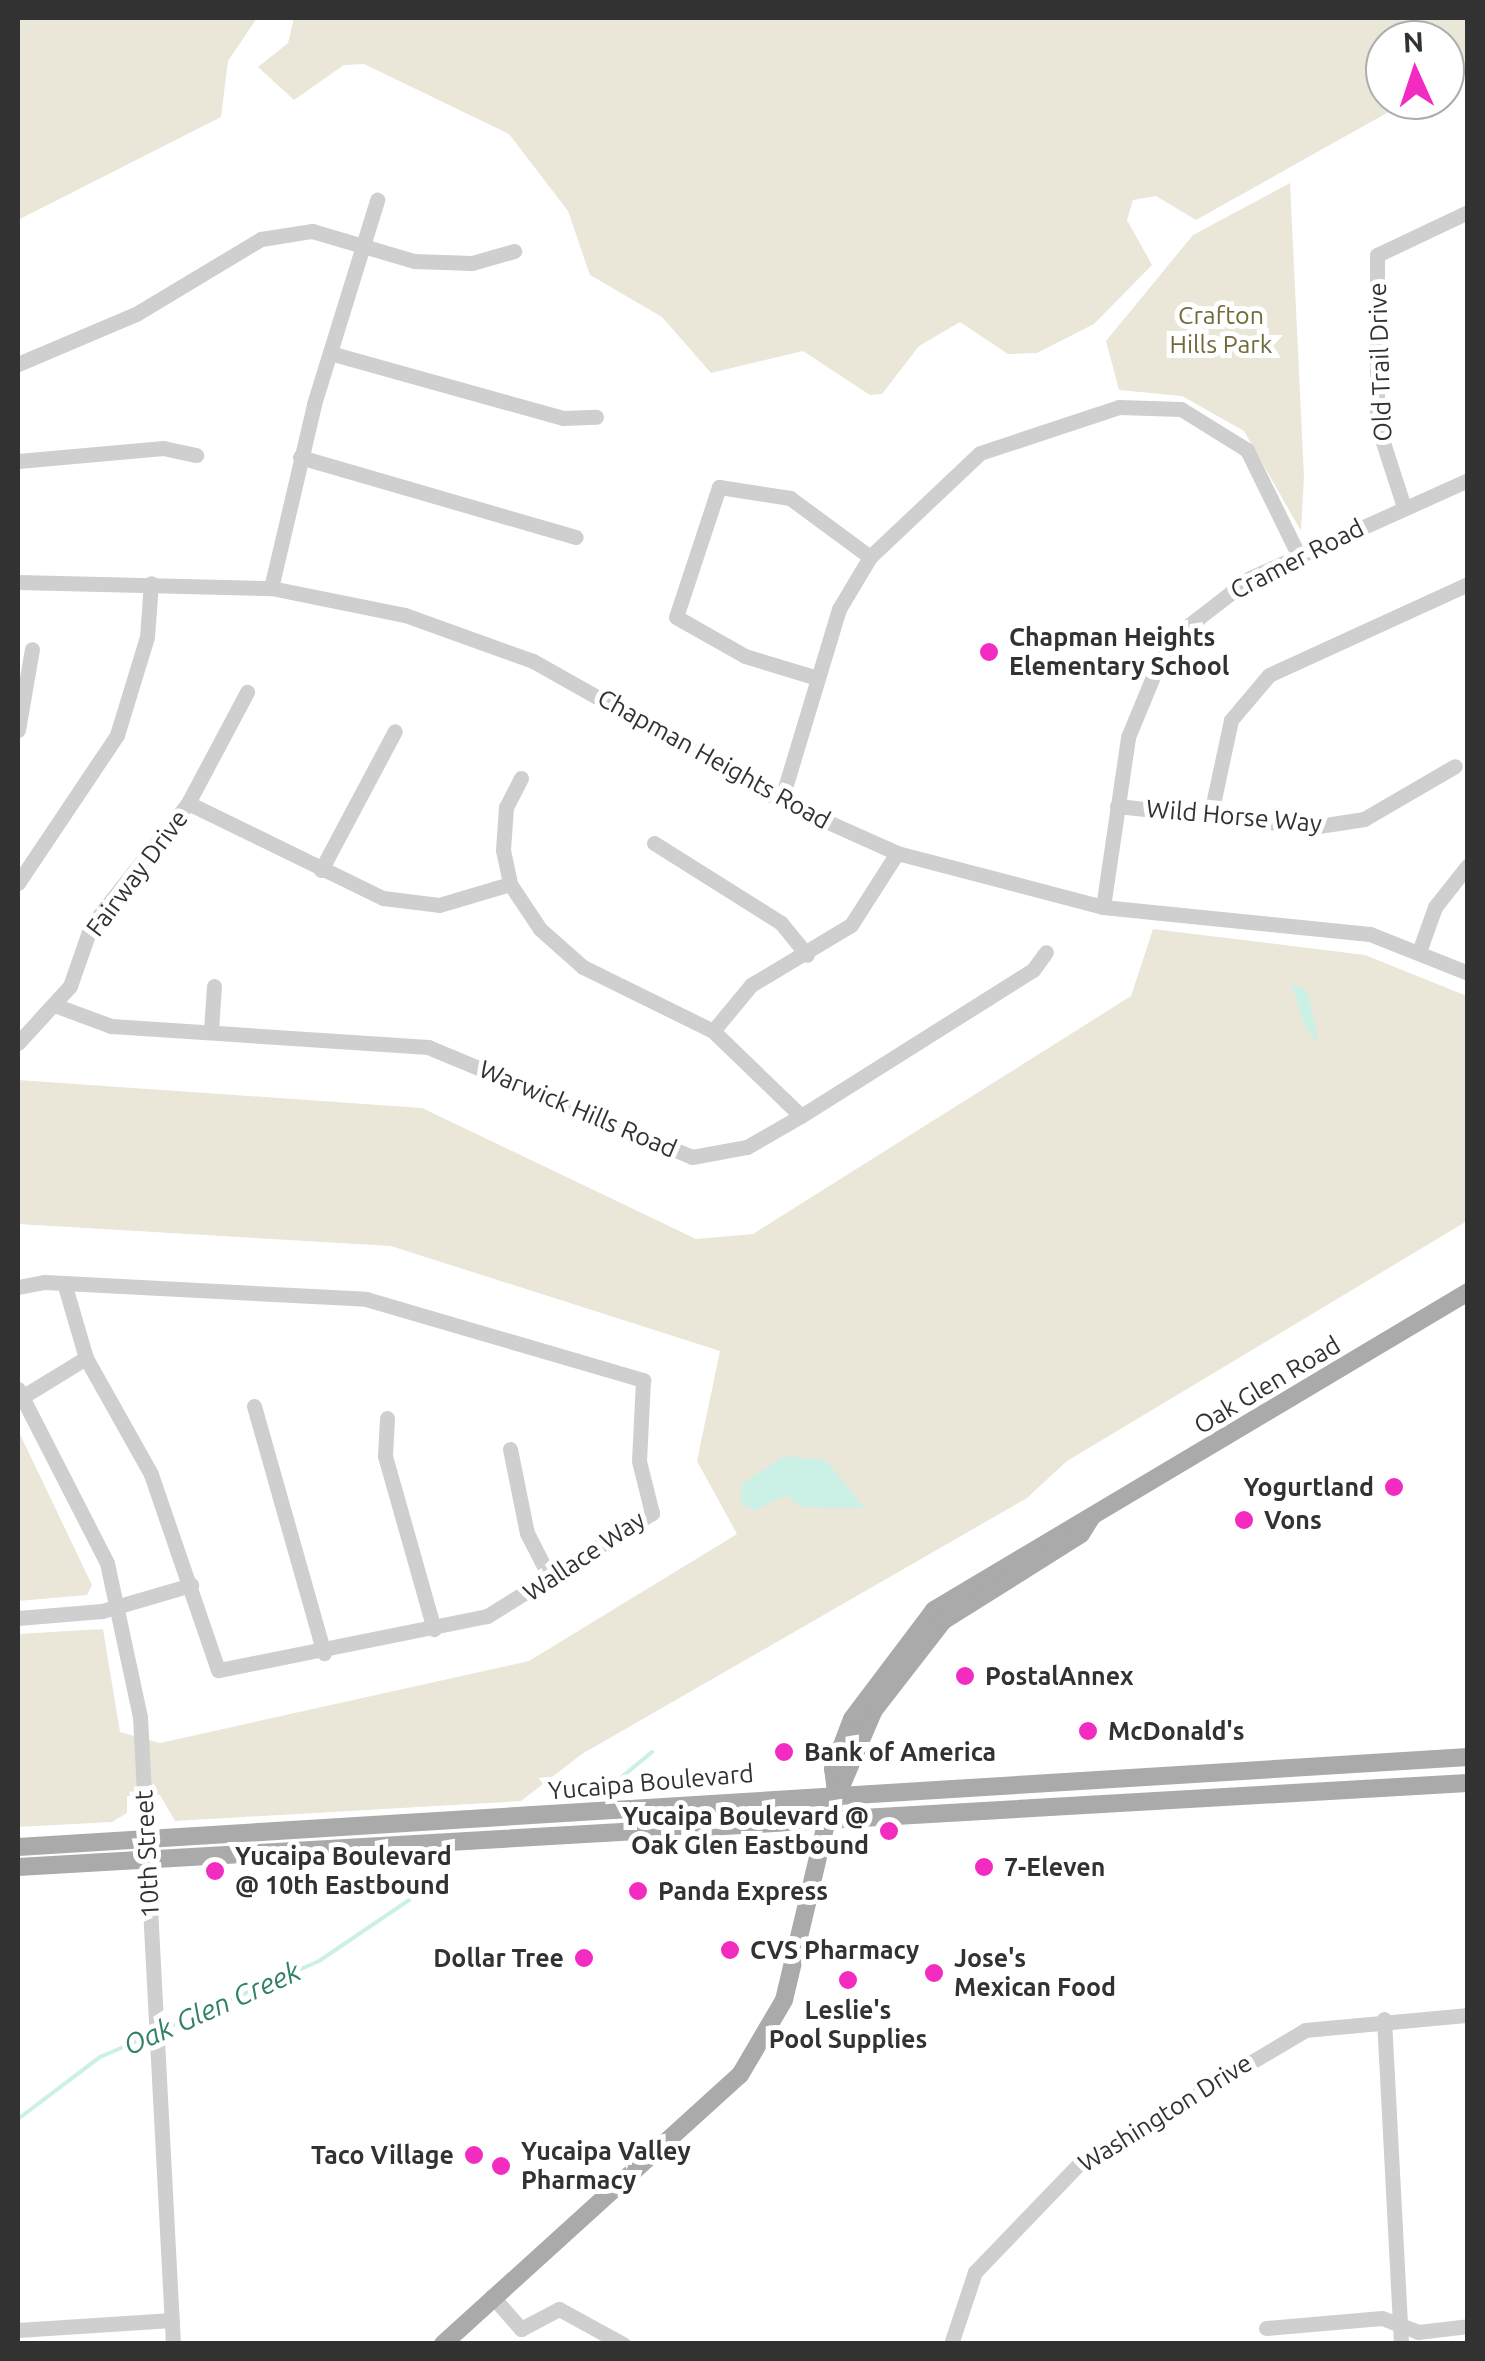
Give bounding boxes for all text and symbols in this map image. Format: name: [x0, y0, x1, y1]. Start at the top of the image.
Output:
north arrow: [1365, 20, 1465, 120]
text: N: [1402, 26, 1425, 58]
street label: Old Trail Drive: [1362, 282, 1398, 442]
park label: Crafton Hills Park: [1170, 301, 1272, 360]
street label: Cramer Road: [1225, 513, 1369, 605]
place label: Chapman Heights Elementary School: [1009, 623, 1229, 682]
marker: Chapman Heights Elementary School: [978, 641, 1000, 663]
street label: Chapman Heights Road: [592, 682, 836, 836]
street label: Wild Horse Way: [1145, 793, 1323, 839]
street label: Fairway Drive: [80, 804, 194, 942]
street label: Warwick Hills Road: [475, 1054, 681, 1164]
street label: Oak Glen Road: [1188, 1330, 1346, 1440]
place label: Yogurtland: [1243, 1472, 1374, 1502]
marker: Yogurtland: [1383, 1476, 1405, 1498]
street label: Wallace Way: [518, 1504, 650, 1608]
place label: Vons: [1264, 1505, 1322, 1535]
marker: Vons: [1233, 1509, 1255, 1531]
place label: PostalAnnex: [985, 1661, 1134, 1691]
marker: PostalAnnex: [954, 1665, 976, 1687]
place label: McDonald's: [1108, 1716, 1244, 1746]
marker: McDonald's: [1077, 1720, 1099, 1742]
place label: Bank of America: [804, 1737, 996, 1767]
marker: Bank of America: [773, 1741, 795, 1763]
street label: Yucaipa Boulevard: [547, 1758, 755, 1806]
street label: 10th Street: [129, 1789, 165, 1919]
place label: Yucaipa Boulevard @ Oak Glen Eastbound: [622, 1802, 869, 1861]
marker: Yucaipa Boulevard @ Oak Glen Eastbound: [878, 1820, 900, 1842]
place label: Yucaipa Boulevard @ 10th Eastbound: [235, 1842, 452, 1901]
place label: 7-Eleven: [1004, 1852, 1105, 1882]
marker: 7-Eleven: [973, 1856, 995, 1878]
marker: Yucaipa Boulevard @ 10th Eastbound: [204, 1860, 226, 1882]
place label: Panda Express: [658, 1876, 828, 1906]
marker: Panda Express: [627, 1880, 649, 1902]
place label: CVS Pharmacy: [750, 1935, 919, 1965]
marker: CVS Pharmacy: [719, 1939, 741, 1961]
place label: Dollar Tree: [433, 1943, 564, 1973]
place label: Jose's Mexican Food: [954, 1944, 1116, 2003]
marker: Dollar Tree: [573, 1947, 595, 1969]
water label: Oak Glen Creek: [118, 1954, 306, 2062]
marker: Jose's Mexican Food: [923, 1962, 945, 1984]
marker: Leslie's Pool Supplies: [837, 1969, 859, 1991]
place label: Leslie's Pool Supplies: [769, 1996, 927, 2055]
street label: Washington Drive: [1073, 2048, 1257, 2178]
place label: Yucaipa Valley Pharmacy: [521, 2137, 691, 2196]
place label: Taco Village: [311, 2140, 454, 2170]
marker: Taco Village: [463, 2144, 485, 2166]
marker: Yucaipa Valley Pharmacy: [490, 2155, 512, 2177]

